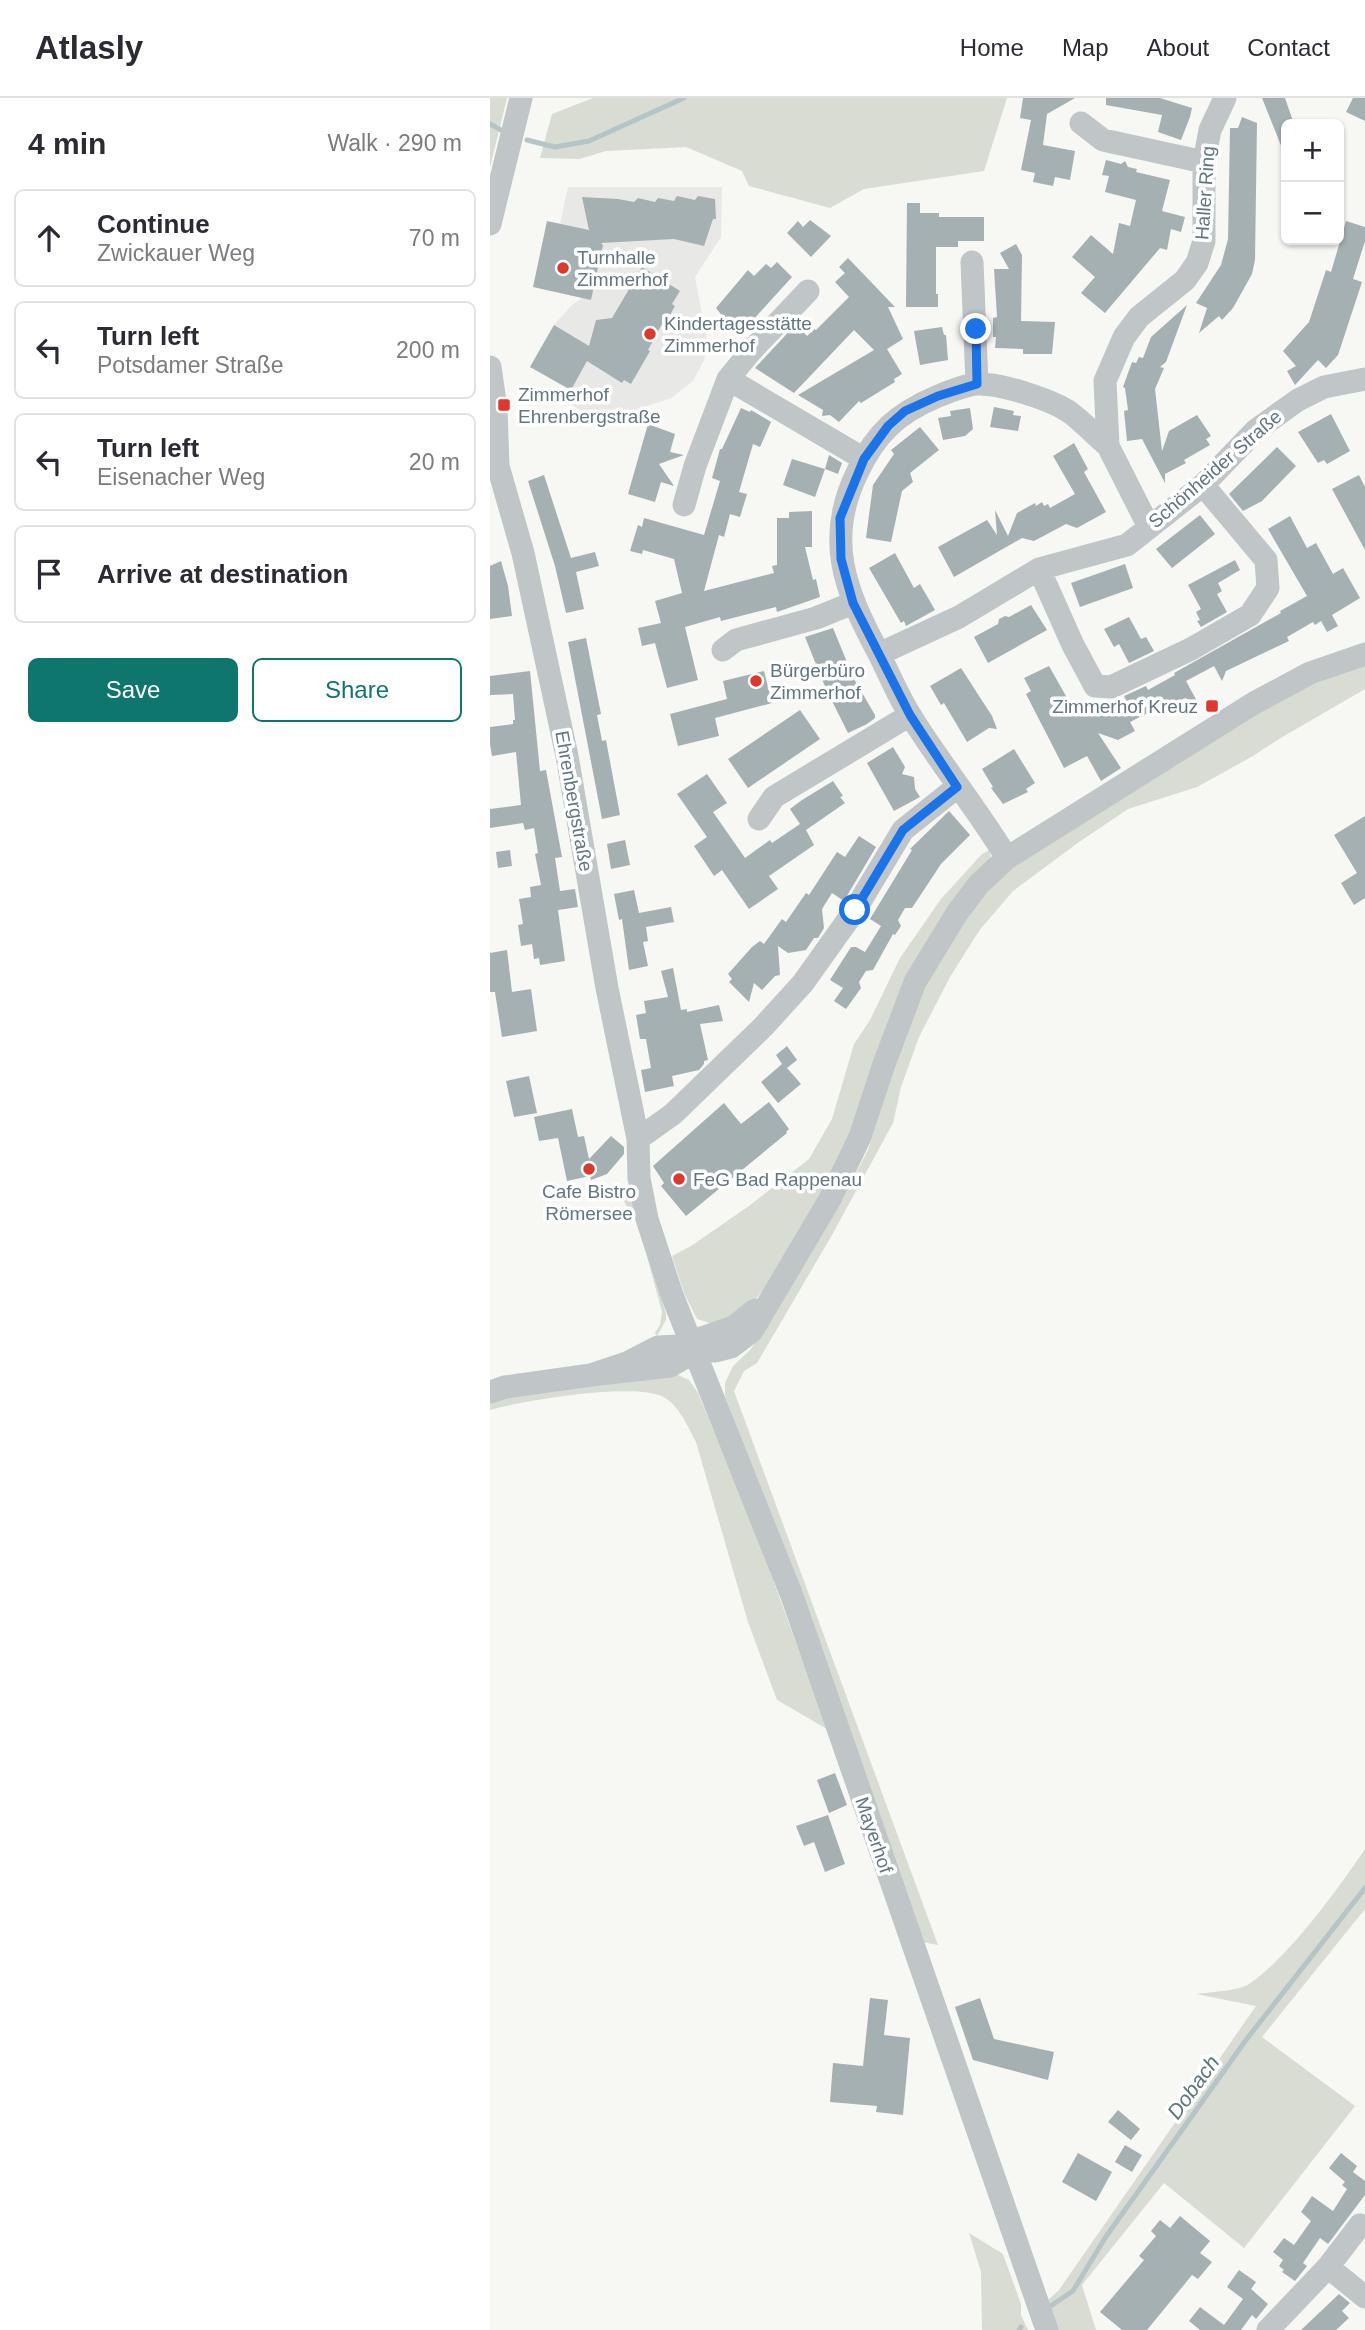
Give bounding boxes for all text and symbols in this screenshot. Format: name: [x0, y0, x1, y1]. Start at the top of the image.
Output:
text: Atlasly: [35, 29, 143, 66]
text: Home: [960, 34, 1024, 61]
text: Map: [1062, 34, 1109, 61]
text: About: [1147, 34, 1209, 61]
text: Contact: [1247, 34, 1330, 61]
map controls: [1281, 119, 1344, 245]
button: +: [1281, 119, 1344, 182]
text: 4 min: [28, 127, 106, 160]
text: Walk · 290 m: [327, 130, 462, 156]
street label: Haller Ring: [1191, 145, 1219, 241]
button: −: [1281, 182, 1344, 245]
text: Continue: [97, 209, 210, 239]
icon: ahead: [30, 219, 68, 257]
text: 70 m: [409, 225, 460, 251]
text: Zwickauer Weg: [97, 240, 255, 266]
place label: Turnhalle Zimmerhof: [577, 247, 669, 290]
marker: Turnhalle Zimmerhof: [555, 260, 571, 276]
place label: Kindertagesstätte Zimmerhof: [664, 313, 812, 356]
route end: [960, 313, 991, 344]
text: Turn left: [97, 321, 199, 351]
marker: Kindertagesstätte Zimmerhof: [642, 326, 658, 342]
icon: left: [30, 331, 68, 369]
text: 200 m: [396, 337, 460, 363]
text: Potsdamer Straße: [97, 352, 284, 378]
place label: Zimmerhof Ehrenbergstraße: [518, 384, 661, 427]
marker: Zimmerhof Ehrenbergstraße: [496, 397, 512, 413]
street label: Schönheider Straße: [1144, 406, 1286, 532]
text: Turn left: [97, 433, 199, 463]
icon: left: [30, 443, 68, 481]
text: 20 m: [409, 449, 460, 475]
text: Eisenacher Weg: [97, 464, 265, 490]
icon: arrive: [30, 555, 68, 593]
text: Arrive at destination: [97, 559, 348, 589]
button: Save: [28, 658, 238, 722]
button: Share: [252, 658, 462, 722]
place label: Bürgerbüro Zimmerhof: [770, 660, 865, 703]
marker: Bürgerbüro Zimmerhof: [748, 673, 764, 689]
place label: Zimmerhof Kreuz: [1052, 696, 1198, 717]
marker: Zimmerhof Kreuz: [1204, 698, 1220, 714]
street label: Ehrenbergstraße: [551, 729, 597, 873]
route start: [839, 894, 870, 925]
marker: Cafe Bistro Römersee: [581, 1161, 597, 1177]
place label: FeG Bad Rappenau: [693, 1169, 862, 1190]
marker: FeG Bad Rappenau: [671, 1171, 687, 1187]
place label: Cafe Bistro Römersee: [542, 1181, 636, 1224]
street label: Mayerhof: [851, 1794, 897, 1877]
water label: Dobach: [1162, 2051, 1224, 2123]

